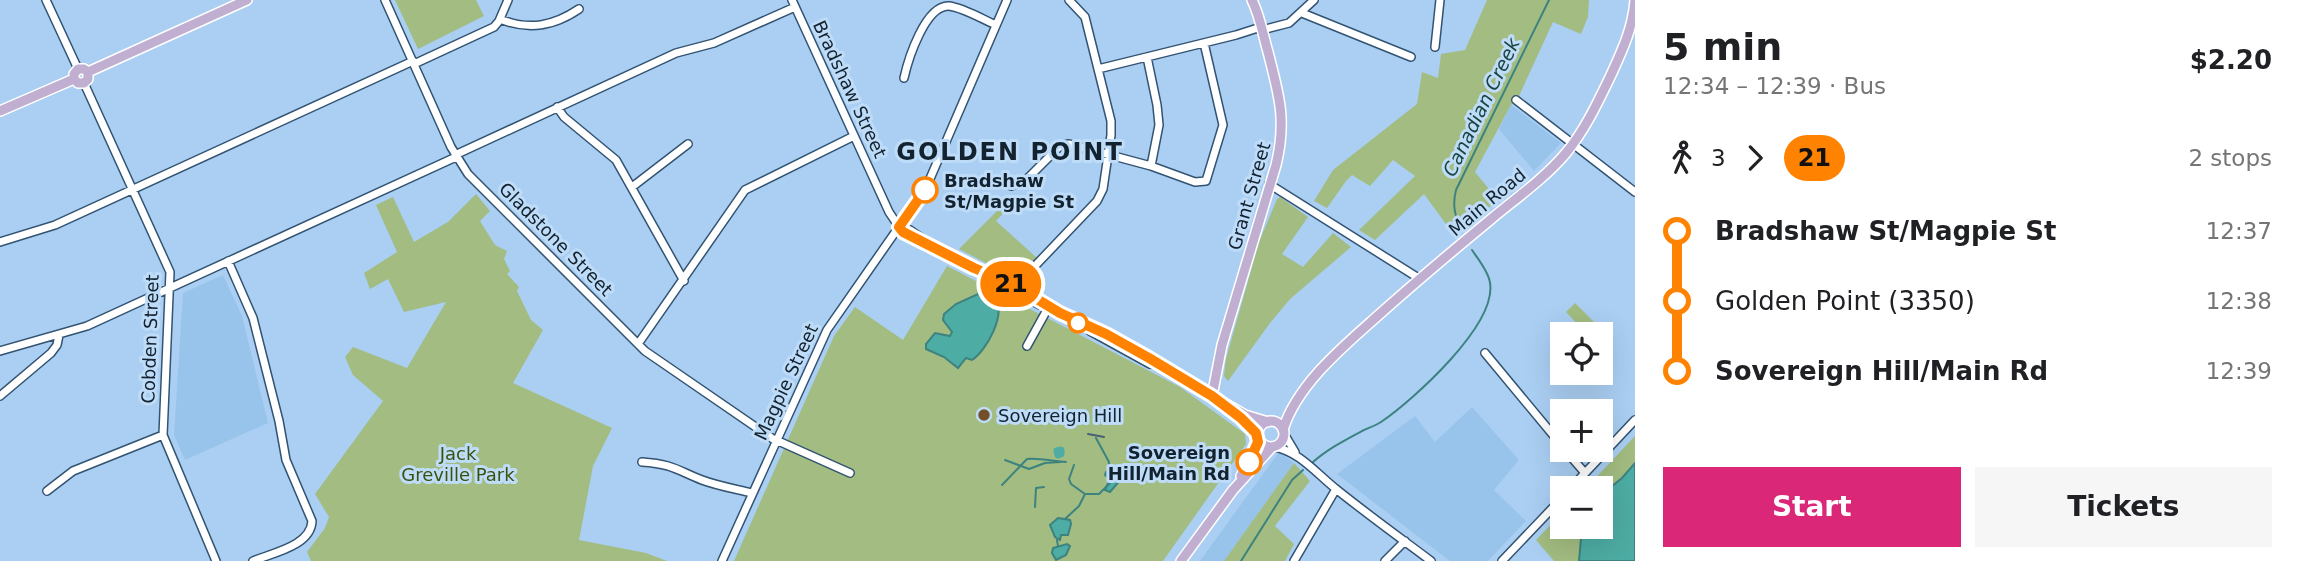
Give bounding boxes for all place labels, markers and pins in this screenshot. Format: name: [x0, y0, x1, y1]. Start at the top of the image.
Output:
place label: Bradshaw St/Magpie St: [944, 170, 1075, 212]
marker: Bradshaw St/Magpie St: [912, 177, 938, 203]
unlabelled marker: [1068, 313, 1088, 333]
place label: Sovereign Hill: [998, 405, 1122, 426]
marker: Sovereign Hill: [976, 407, 992, 423]
place label: Sovereign Hill/Main Rd: [1108, 442, 1230, 484]
marker: Sovereign Hill/Main Rd: [1236, 449, 1262, 475]

